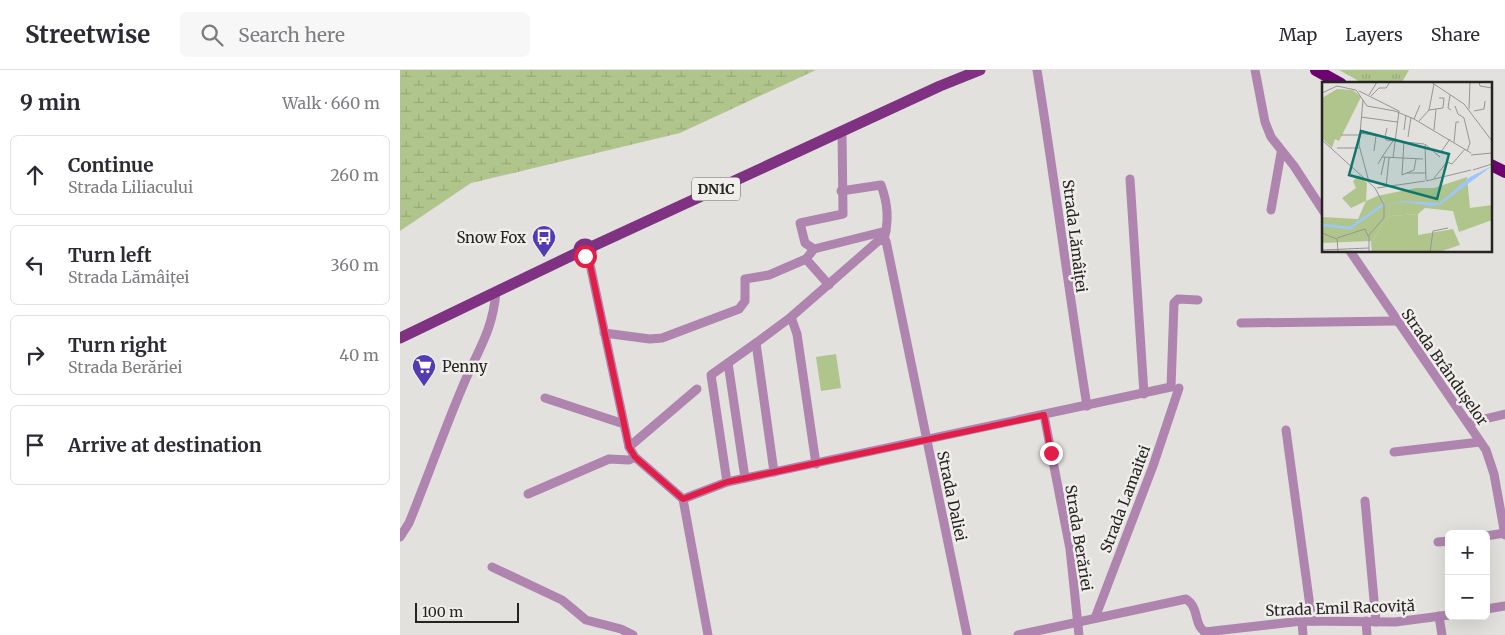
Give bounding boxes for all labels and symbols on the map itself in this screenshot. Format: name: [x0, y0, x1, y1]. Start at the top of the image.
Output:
inset map: [1322, 82, 1492, 252]
road number: DN1C: [692, 178, 740, 200]
street label: Strada Lămâiței: [1058, 178, 1091, 294]
bus stop icon: Snow Fox: [531, 224, 557, 258]
place label: Snow Fox: [456, 228, 526, 247]
route start: [574, 245, 597, 268]
street label: Strada Brândușelor: [1397, 305, 1493, 430]
supermarket icon: Penny: [411, 353, 437, 387]
place label: Penny: [442, 357, 488, 376]
route end: [1040, 442, 1063, 465]
street label: Strada Lamaitei: [1096, 442, 1154, 556]
street label: Strada Daliei: [933, 449, 971, 543]
street label: Strada Berăriei: [1061, 483, 1097, 593]
street label: Strada Emil Racoviță: [1265, 596, 1415, 621]
scale bar: [415, 600, 519, 623]

